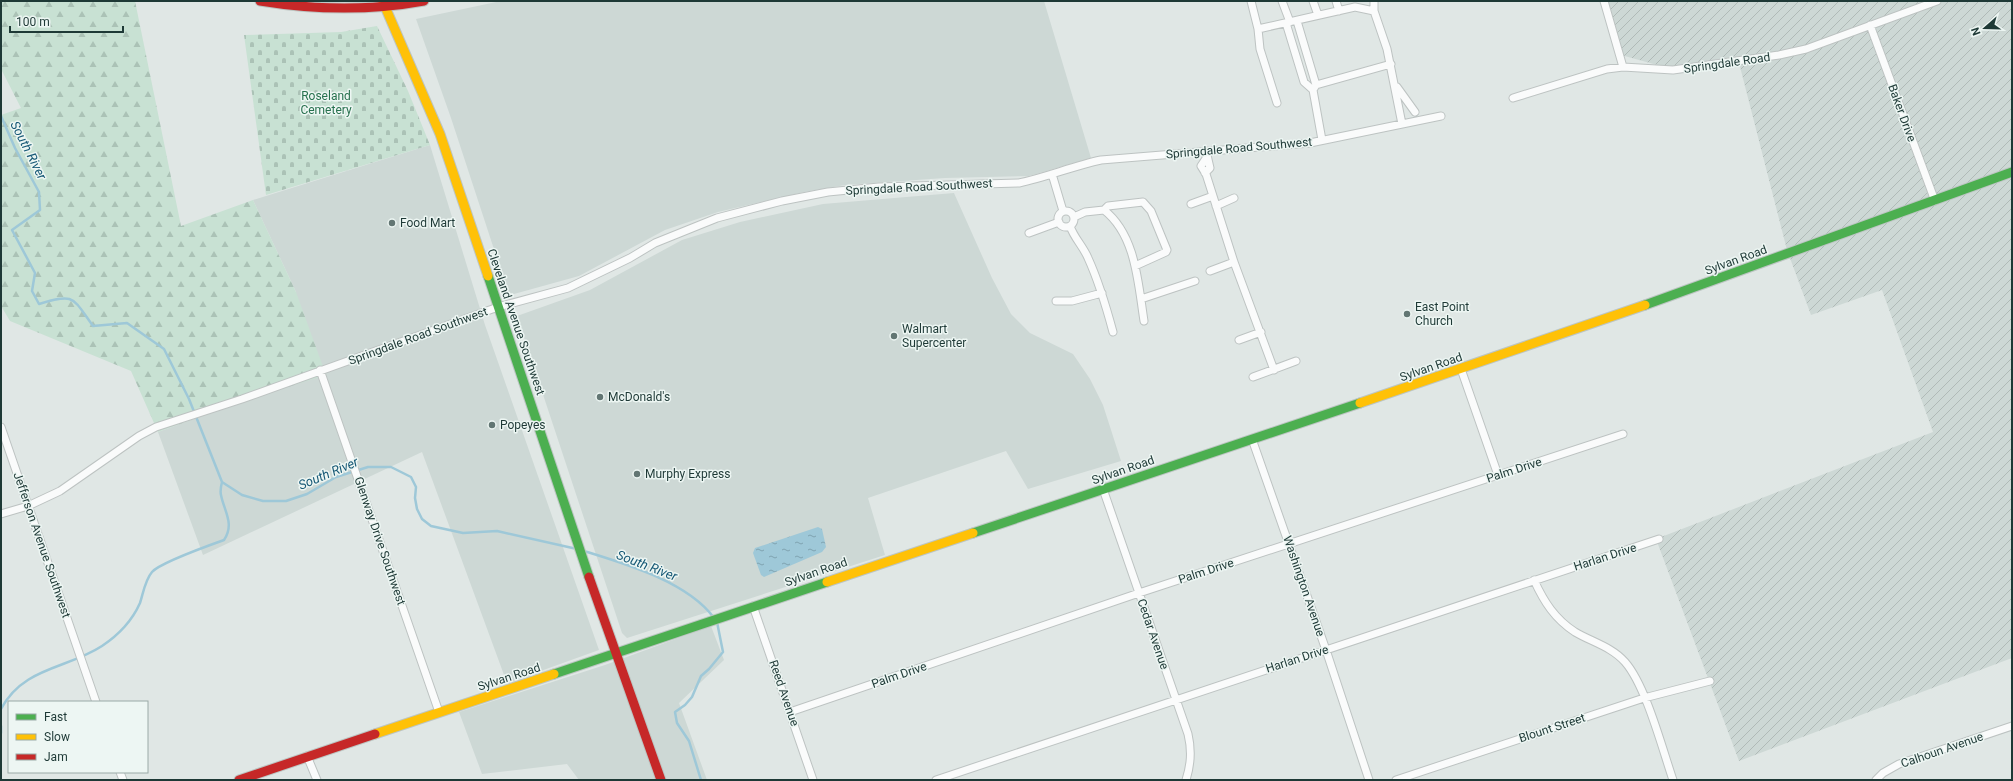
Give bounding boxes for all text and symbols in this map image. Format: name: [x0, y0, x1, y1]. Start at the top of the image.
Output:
scale bar: [10, 8, 123, 34]
north arrow: [1965, 8, 2005, 48]
text: 100 m: [16, 15, 50, 29]
text: N: [1969, 25, 1984, 37]
street label: Springdale Road: [1683, 50, 1771, 76]
street label: Baker Drive: [1885, 82, 1919, 144]
park label: Roseland Cemetery: [300, 89, 352, 117]
water label: South River: [7, 118, 50, 183]
street label: Springdale Road Southwest: [1165, 135, 1313, 161]
street label: Springdale Road Southwest: [845, 176, 993, 198]
place label: Food Mart: [400, 216, 455, 230]
marker: Food Mart: [387, 218, 397, 228]
street label: Sylvan Road: [1703, 242, 1769, 278]
street label: Cleveland Avenue Southwest: [484, 247, 548, 397]
place label: East Point Church: [1415, 300, 1469, 328]
street label: Springdale Road Southwest: [347, 304, 489, 368]
marker: East Point Church: [1402, 309, 1412, 319]
place label: Walmart Supercenter: [902, 322, 966, 350]
marker: Walmart Supercenter: [889, 331, 899, 341]
street label: Sylvan Road: [1398, 350, 1464, 384]
place label: McDonald's: [608, 390, 670, 404]
marker: McDonald's: [595, 392, 605, 402]
place label: Popeyes: [500, 418, 546, 432]
marker: Popeyes: [487, 420, 497, 430]
street label: Sylvan Road: [1090, 453, 1156, 487]
water label: South River: [296, 454, 361, 493]
street label: Palm Drive: [1485, 454, 1543, 486]
place label: Murphy Express: [645, 467, 730, 481]
marker: Murphy Express: [632, 469, 642, 479]
street label: Jefferson Avenue Southwest: [10, 470, 74, 620]
street label: Glenway Drive Southwest: [351, 475, 409, 607]
street label: Washington Avenue: [1280, 534, 1328, 638]
street label: Harlan Drive: [1572, 540, 1638, 574]
water label: South River: [614, 547, 680, 584]
street label: Sylvan Road: [783, 555, 849, 589]
street label: Palm Drive: [1177, 555, 1235, 587]
street label: Cedar Avenue: [1134, 597, 1172, 671]
street label: Harlan Drive: [1264, 642, 1330, 676]
street label: Reed Avenue: [766, 658, 802, 728]
street label: Palm Drive: [870, 659, 928, 691]
street label: Sylvan Road: [476, 660, 542, 694]
legend: [8, 701, 148, 773]
text: Fast: [44, 710, 67, 724]
street label: Blount Street: [1517, 711, 1587, 745]
street label: Calhoun Avenue: [1899, 729, 1985, 771]
text: Slow: [44, 730, 70, 744]
text: Jam: [44, 750, 68, 764]

